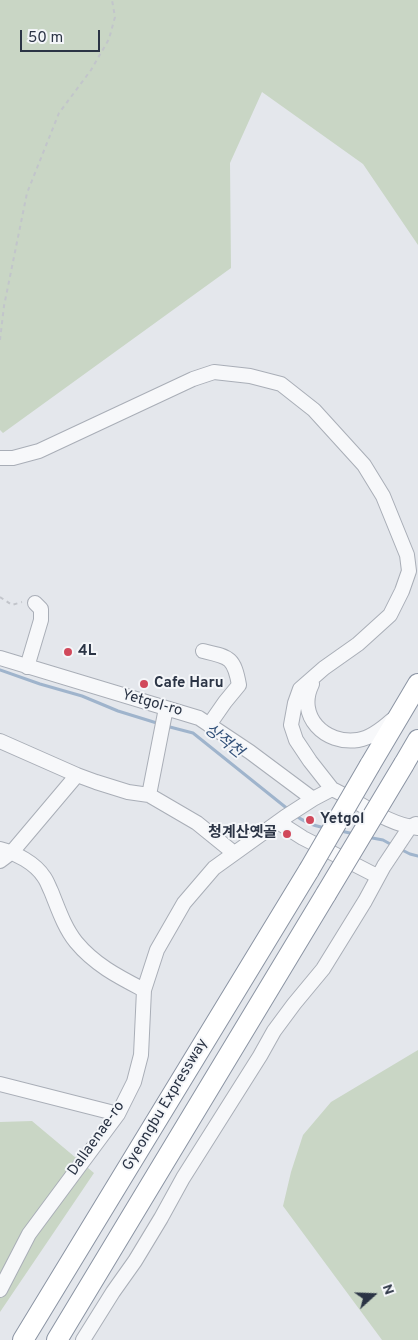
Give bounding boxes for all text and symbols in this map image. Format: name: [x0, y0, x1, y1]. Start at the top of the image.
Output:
scale bar: [22, 20, 102, 52]
text: 50 m: [28, 29, 63, 48]
place label: 4L: [78, 643, 96, 661]
marker: 4L: [62, 646, 74, 658]
place label: Cafe Haru: [154, 675, 224, 693]
marker: Cafe Haru: [138, 678, 150, 690]
street label: Yetgol-ro: [120, 687, 184, 721]
water label: 상적천: [200, 721, 246, 763]
place label: Yetgol: [320, 811, 364, 829]
marker: Yetgol: [304, 814, 316, 826]
place label: 청계산옛골: [208, 825, 277, 843]
marker: 청계산옛골: [281, 828, 293, 840]
street label: Gyeongbu Expressway: [119, 1036, 213, 1174]
street label: Dallaenae-ro: [65, 1098, 129, 1180]
north arrow: [348, 1270, 398, 1320]
text: N: [378, 1282, 397, 1297]

